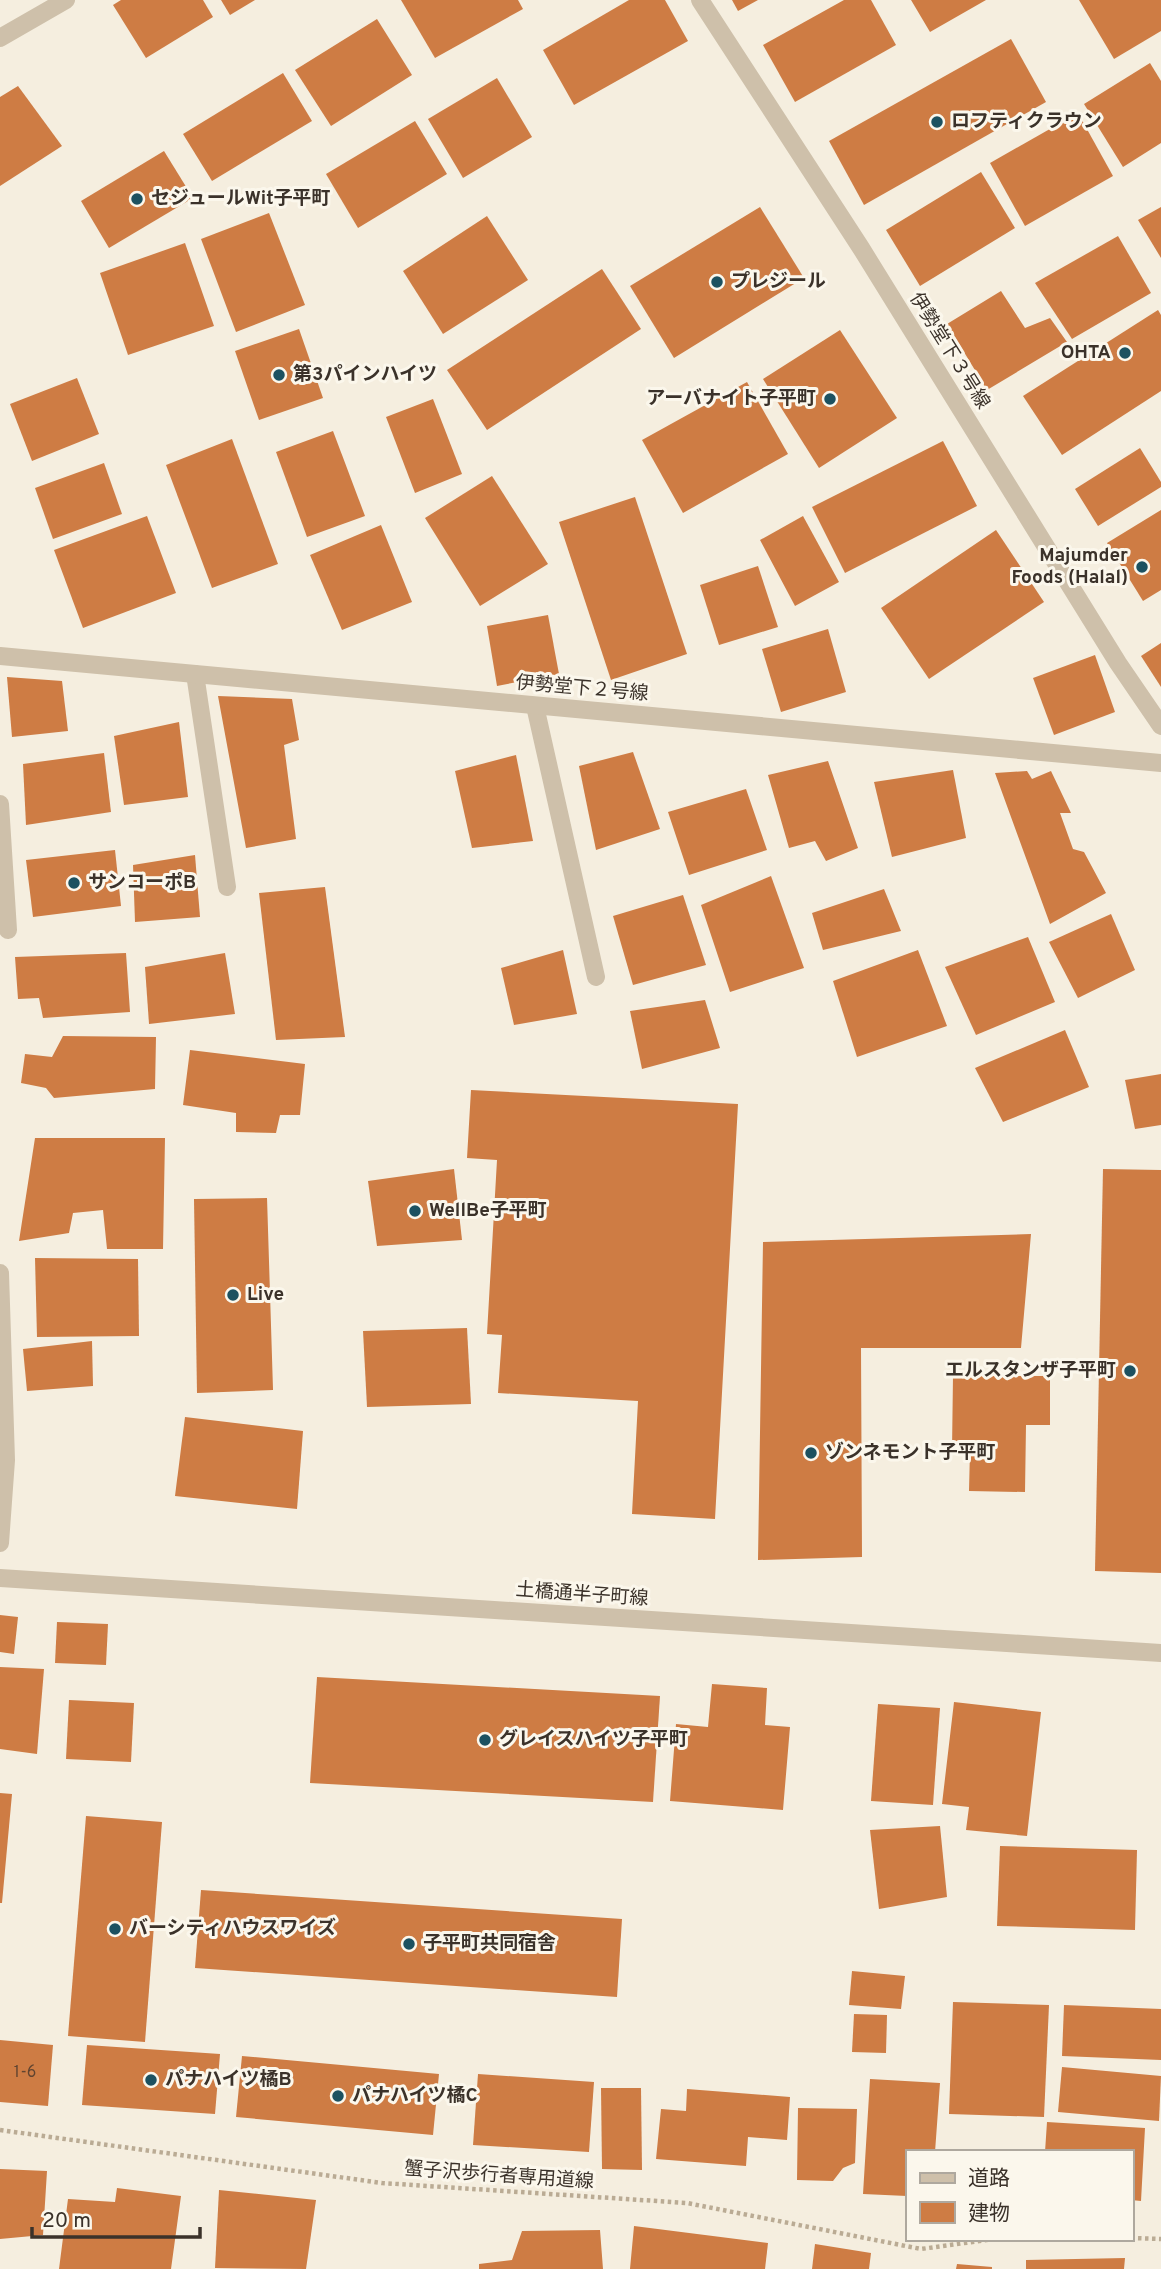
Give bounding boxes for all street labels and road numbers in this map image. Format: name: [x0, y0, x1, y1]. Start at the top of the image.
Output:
street label: 伊勢堂下３号線: [904, 288, 994, 414]
street label: 伊勢堂下２号線: [515, 671, 649, 707]
street label: 土橋通半子町線: [515, 1578, 649, 1612]
street label: 蟹子沢歩行者専用道線: [403, 2157, 595, 2195]

